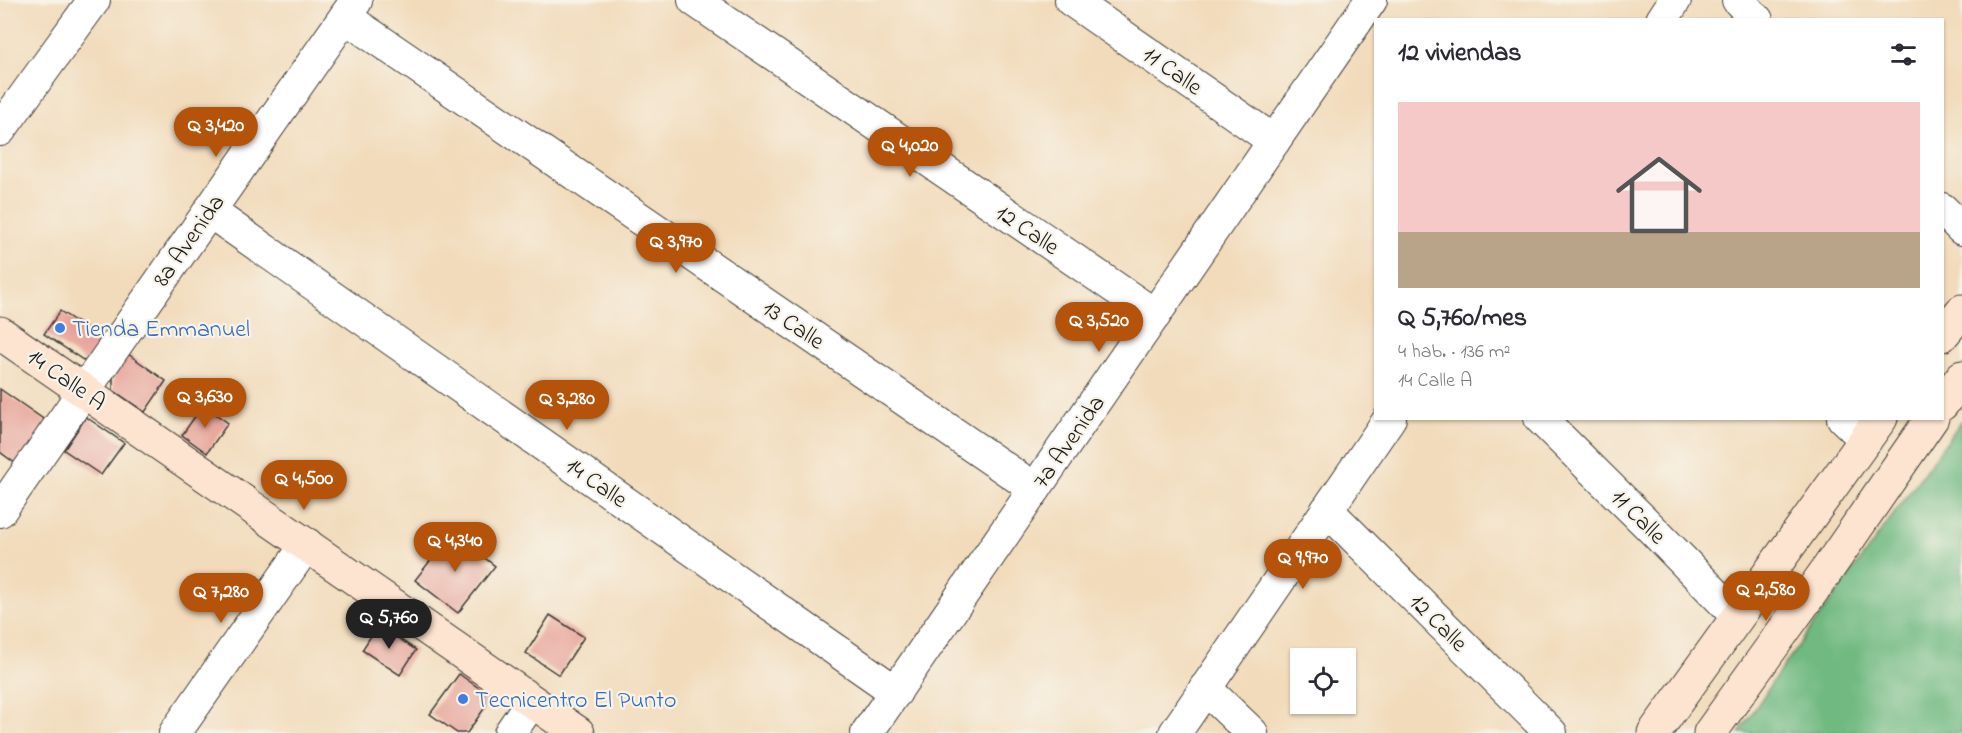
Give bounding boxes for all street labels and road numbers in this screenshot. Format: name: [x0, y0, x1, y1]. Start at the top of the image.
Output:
street label: 11 Calle: [1134, 39, 1209, 106]
street label: 8a Avenida: [145, 188, 235, 295]
street label: 12 Calle: [988, 197, 1066, 265]
street label: 13 Calle: [754, 292, 831, 360]
street label: 14 Calle A: [19, 341, 112, 421]
street label: 7a Avenida: [1025, 389, 1115, 496]
street label: 14 Calle: [557, 450, 634, 518]
street label: 11 Calle: [1601, 482, 1673, 554]
street label: 12 Calle: [1400, 586, 1475, 661]

